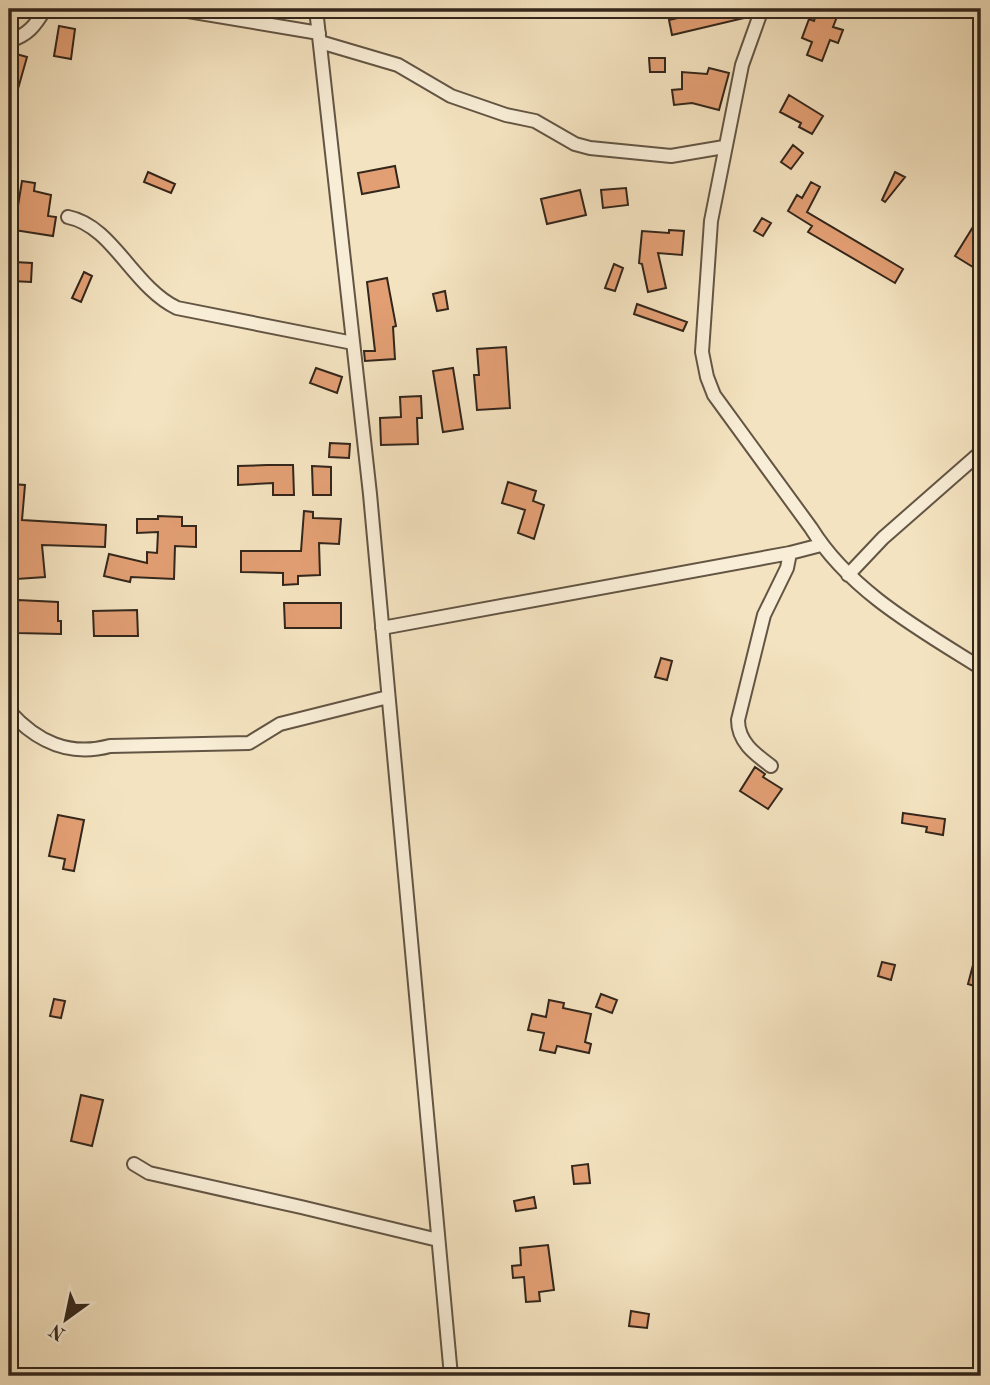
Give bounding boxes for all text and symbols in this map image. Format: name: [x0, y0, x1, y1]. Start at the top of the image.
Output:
north arrow: [32, 1284, 102, 1354]
text: N: [46, 1319, 69, 1343]

